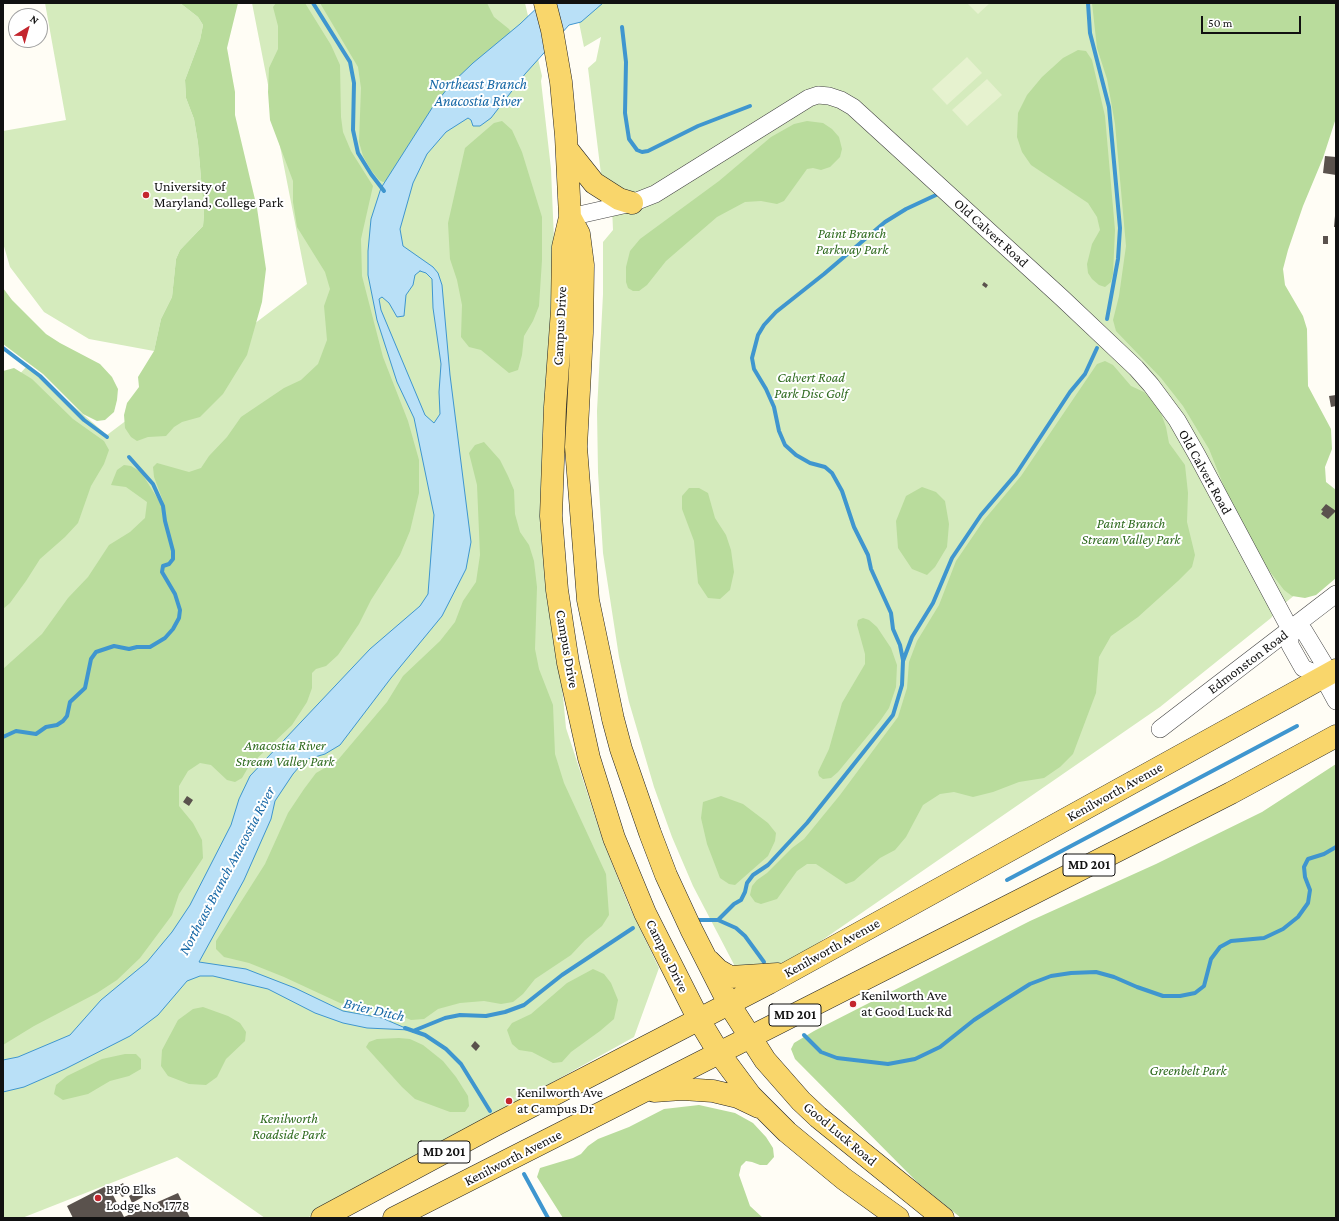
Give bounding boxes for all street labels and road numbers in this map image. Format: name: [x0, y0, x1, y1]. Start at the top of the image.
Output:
street label: Old Calvert Road: [950, 195, 1032, 271]
street label: Campus Drive: [550, 286, 570, 366]
street label: Old Calvert Road: [1175, 427, 1235, 517]
street label: Campus Drive: [552, 609, 582, 689]
street label: Edmonston Road: [1205, 626, 1291, 698]
street label: Kenilworth Avenue: [1064, 759, 1166, 825]
road number: MD 201: [1063, 854, 1115, 876]
street label: Kenilworth Avenue: [781, 915, 883, 981]
street label: Campus Drive: [642, 917, 692, 995]
road number: MD 201: [769, 1004, 821, 1026]
street label: Good Luck Road: [800, 1098, 880, 1170]
street label: Kenilworth Avenue: [462, 1126, 564, 1190]
road number: MD 201: [418, 1141, 470, 1163]

